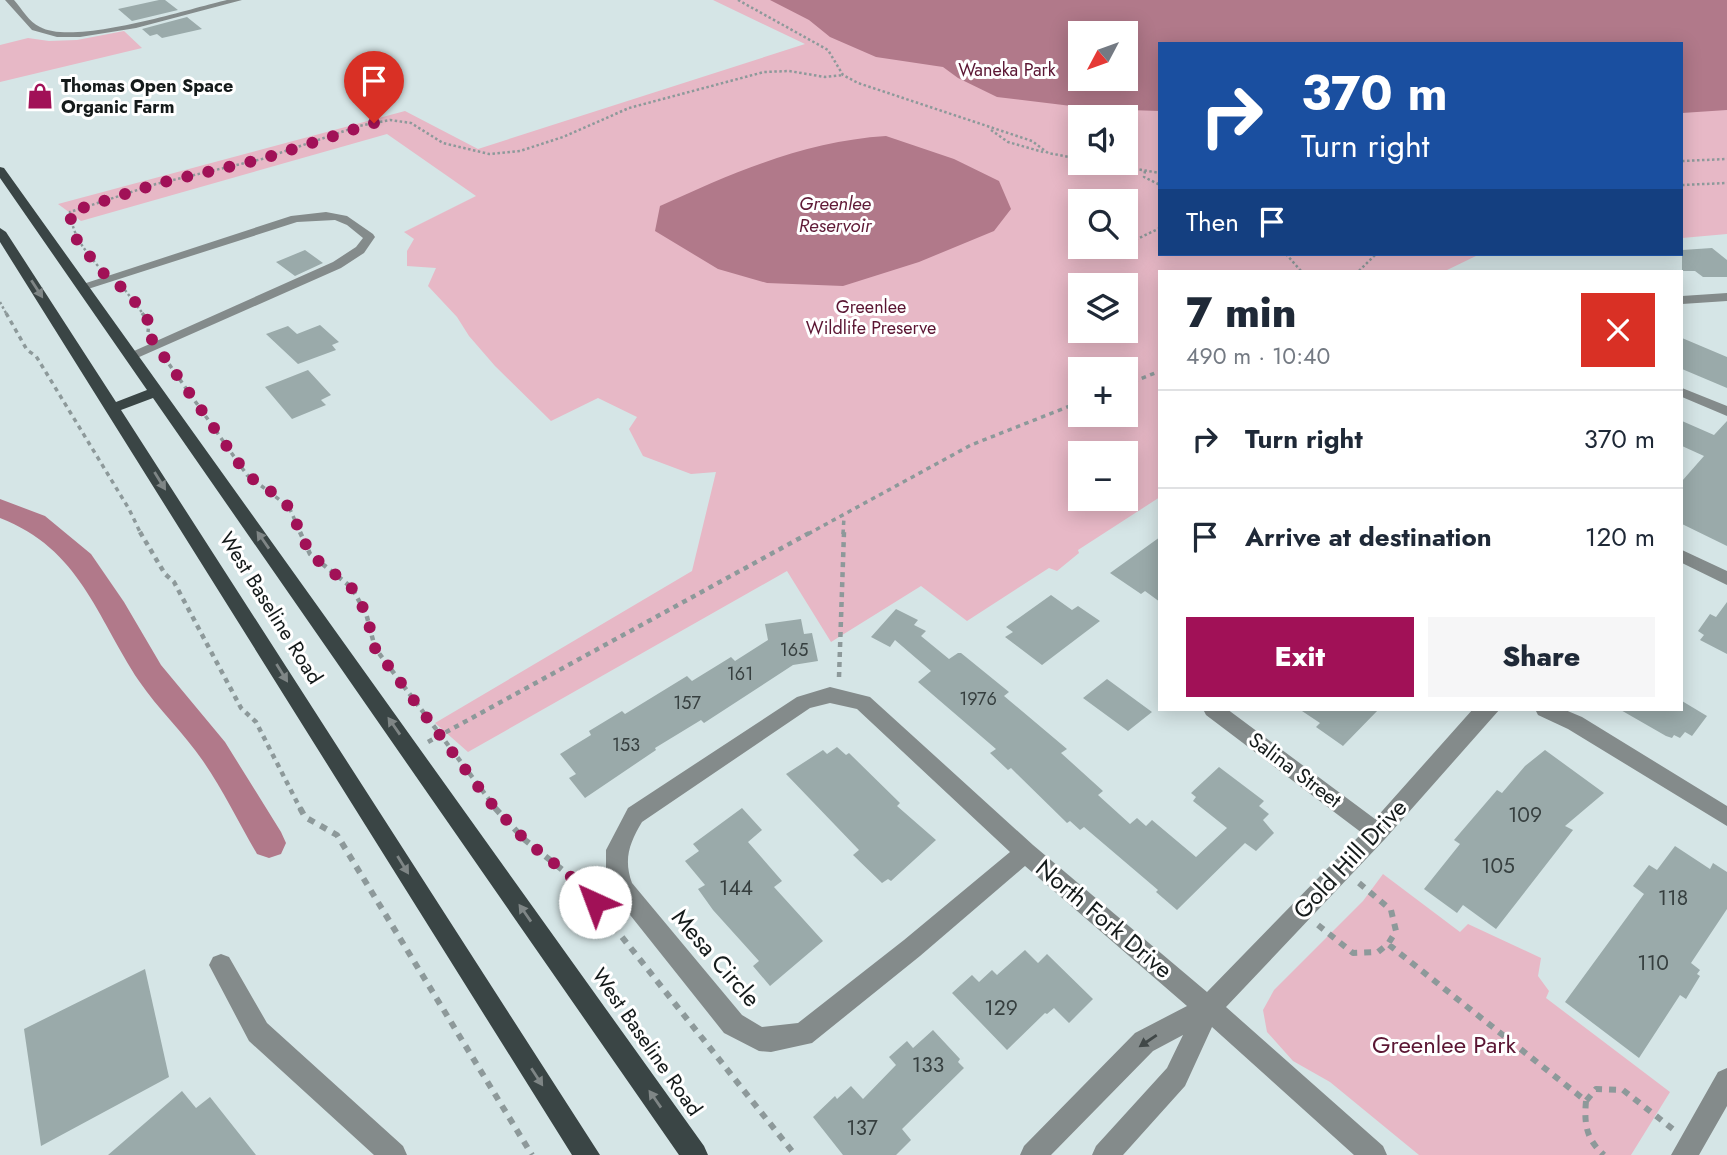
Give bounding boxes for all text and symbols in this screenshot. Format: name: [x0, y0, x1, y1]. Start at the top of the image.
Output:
north arrow: [1068, 21, 1138, 91]
map controls: [1068, 21, 1138, 511]
pin: [344, 51, 404, 123]
park label: Waneka Park: [958, 57, 1056, 83]
text: 370 m: [1301, 58, 1448, 128]
icon: arrive: [355, 62, 393, 100]
icon: right: [1186, 70, 1277, 161]
place label: Thomas Open Space Organic Farm: [61, 73, 233, 120]
shop icon: Thomas Open Space Organic Farm: [25, 81, 55, 111]
button: sound: [1068, 105, 1138, 175]
text: Turn right: [1301, 123, 1430, 169]
button: search: [1068, 189, 1138, 259]
water label: Greenlee Reservoir: [799, 190, 873, 239]
text: Then: [1186, 203, 1239, 241]
icon: arrive: [1253, 203, 1291, 241]
button: layers: [1068, 273, 1138, 343]
one-way arrow: [31, 279, 44, 299]
text: 7 min: [1186, 282, 1296, 343]
button: close: [1581, 293, 1655, 367]
park label: Greenlee Wildlife Preserve: [806, 294, 936, 341]
text: 490 m · 10:40: [1186, 339, 1330, 373]
button: +: [1068, 357, 1138, 427]
icon: right: [1186, 420, 1224, 458]
text: Turn right: [1245, 420, 1363, 458]
text: 370 m: [1584, 420, 1655, 458]
button: −: [1068, 441, 1138, 511]
one-way arrow: [154, 471, 167, 490]
icon: arrive: [1186, 518, 1224, 556]
text: Arrive at destination: [1245, 518, 1492, 556]
text: 120 m: [1585, 518, 1655, 556]
street label: West Baseline Road: [212, 526, 330, 690]
one-way arrow: [256, 531, 270, 549]
button: Exit: [1186, 617, 1414, 697]
button: Share: [1428, 617, 1655, 697]
house number: 165: [780, 637, 808, 663]
house number: 161: [727, 661, 753, 687]
one-way arrow: [275, 663, 288, 683]
house number: 1976: [959, 686, 997, 712]
house number: 157: [673, 690, 701, 716]
one-way arrow: [388, 717, 402, 735]
street label: Salina Street: [1242, 725, 1348, 815]
house number: 153: [612, 732, 640, 758]
street label: Gold Hill Drive: [1285, 791, 1415, 927]
house number: 109: [1508, 800, 1542, 830]
street label: North Fork Drive: [1028, 851, 1180, 986]
house number: 105: [1481, 851, 1515, 881]
one-way arrow: [396, 856, 409, 875]
position arrow: [558, 865, 632, 939]
house number: 144: [719, 873, 753, 903]
house number: 118: [1658, 883, 1688, 913]
street label: Mesa Circle: [664, 901, 769, 1014]
one-way arrow: [518, 904, 532, 922]
house number: 110: [1637, 948, 1669, 978]
street label: West Baseline Road: [585, 962, 709, 1122]
house number: 129: [984, 993, 1018, 1023]
park label: Greenlee Park: [1372, 1027, 1516, 1062]
one-way arrow: [1138, 1034, 1158, 1047]
house number: 133: [912, 1050, 944, 1080]
one-way arrow: [531, 1068, 544, 1087]
one-way arrow: [648, 1090, 662, 1108]
house number: 137: [846, 1113, 878, 1143]

